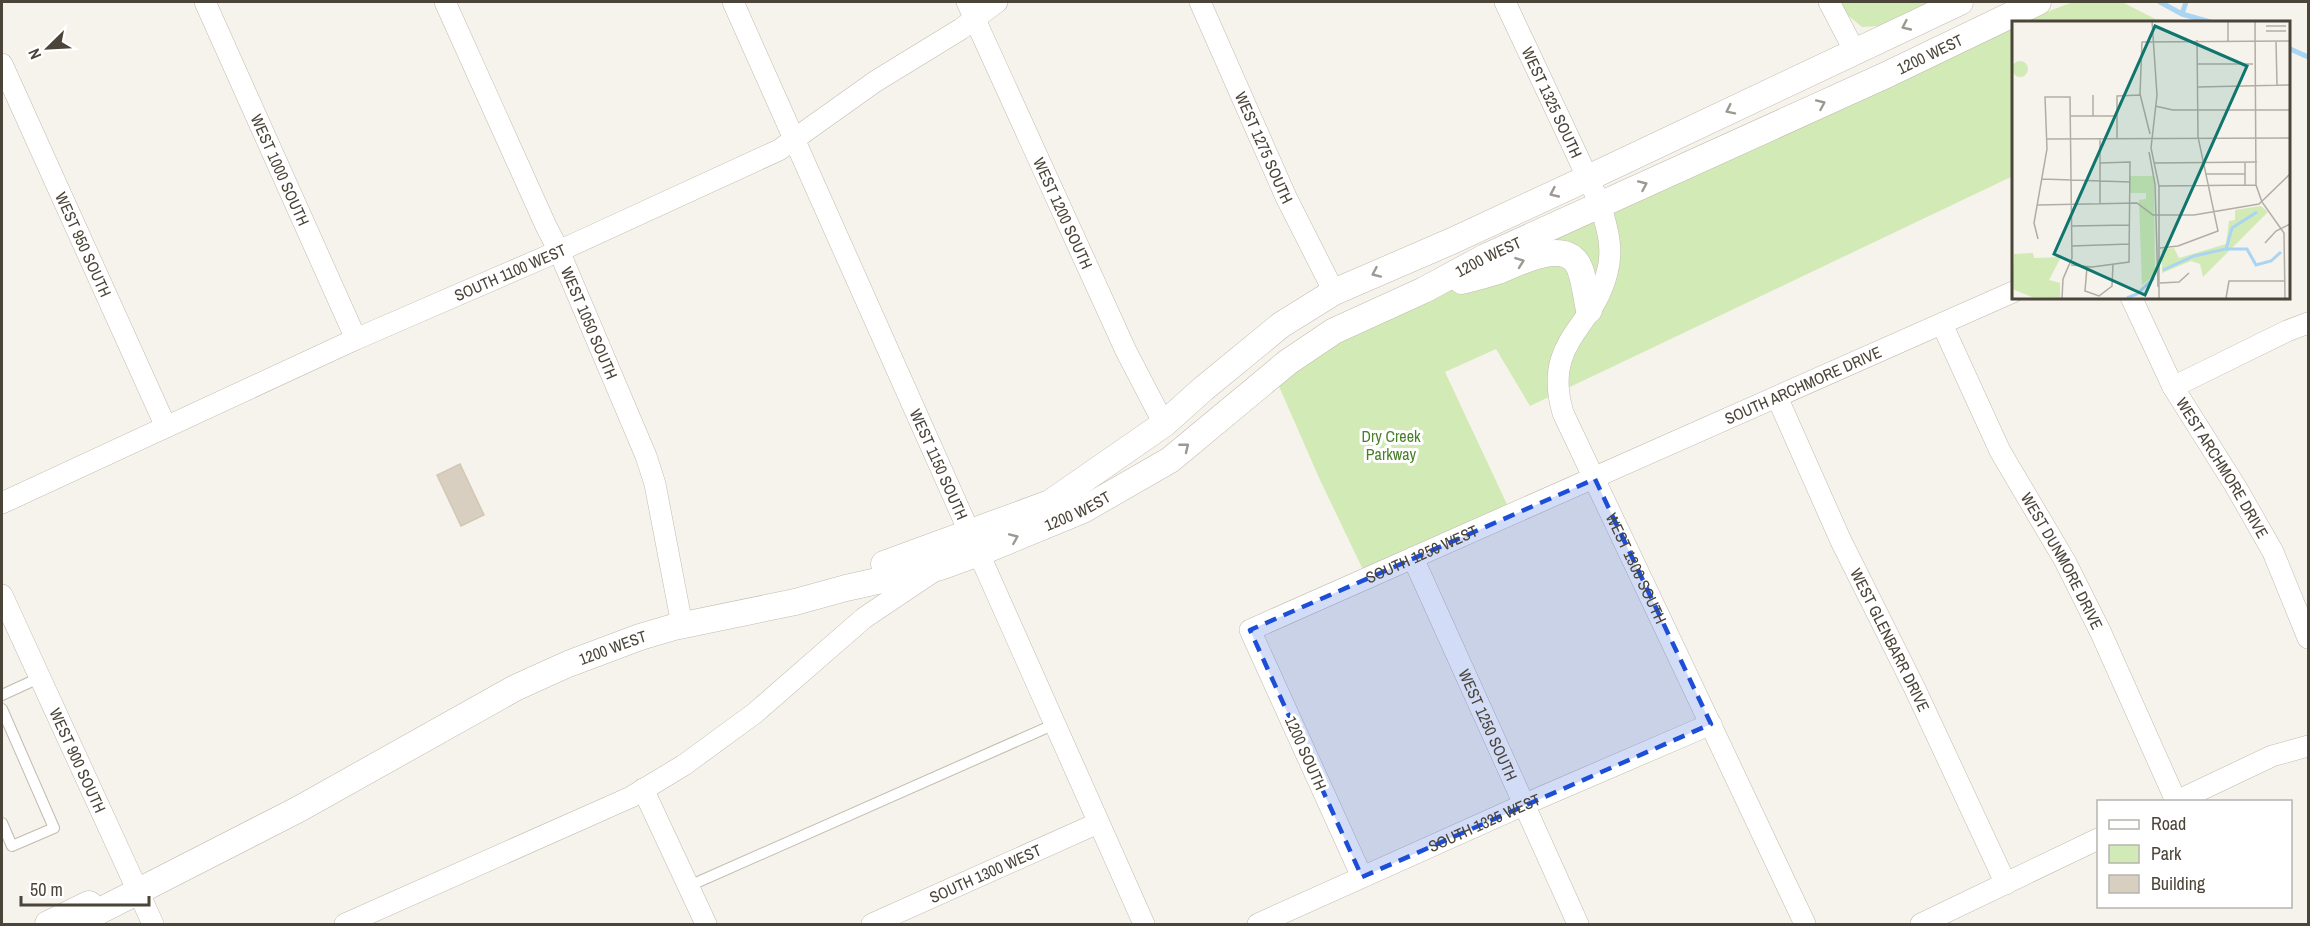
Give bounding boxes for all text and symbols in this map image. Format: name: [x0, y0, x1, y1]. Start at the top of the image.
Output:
north arrow: [18, 18, 78, 78]
one-way arrow: [1902, 18, 1913, 30]
inset map: [2012, 21, 2289, 298]
street label: 1200 WEST: [1893, 29, 1967, 79]
street label: WEST 1325 SOUTH: [1517, 43, 1588, 162]
text: N: [22, 45, 46, 63]
street label: WEST 1275 SOUTH: [1230, 88, 1299, 207]
one-way arrow: [1815, 99, 1826, 111]
one-way arrow: [1726, 102, 1737, 114]
street label: WEST 1000 SOUTH: [246, 111, 315, 229]
street label: WEST 1200 SOUTH: [1028, 154, 1098, 272]
one-way arrow: [1637, 180, 1648, 192]
one-way arrow: [1550, 186, 1561, 198]
street label: WEST 950 SOUTH: [50, 188, 117, 300]
street label: 1200 WEST: [1451, 231, 1525, 282]
street label: SOUTH 1100 WEST: [451, 238, 569, 306]
one-way arrow: [1514, 257, 1525, 270]
street label: WEST 1050 SOUTH: [556, 263, 623, 383]
one-way arrow: [1371, 265, 1382, 277]
street label: SOUTH ARCHMORE DRIVE: [1721, 341, 1885, 429]
street label: WEST ARCHMORE DRIVE: [2171, 393, 2274, 542]
street label: WEST 1150 SOUTH: [905, 405, 973, 523]
park label: Dry Creek Parkway: [1361, 425, 1421, 465]
one-way arrow: [1178, 443, 1189, 454]
street label: 1200 WEST: [1041, 486, 1114, 536]
street label: WEST DUNMORE DRIVE: [2016, 488, 2108, 633]
street label: WEST 1300 SOUTH: [1601, 509, 1672, 627]
street label: SOUTH 1250 WEST: [1362, 519, 1481, 588]
one-way arrow: [1008, 533, 1019, 545]
street label: WEST GLENBARR DRIVE: [1845, 564, 1935, 715]
street label: 1200 WEST: [576, 625, 649, 670]
street label: WEST 1250 SOUTH: [1453, 666, 1523, 784]
street label: WEST 900 SOUTH: [44, 705, 111, 816]
street label: 1200 SOUTH: [1280, 713, 1332, 793]
street label: SOUTH 1325 WEST: [1425, 788, 1544, 857]
legend: [2097, 800, 2292, 908]
text: Road: [2151, 811, 2186, 836]
street label: SOUTH 1300 WEST: [926, 839, 1045, 908]
text: Park: [2151, 841, 2182, 866]
scale bar: [21, 869, 148, 907]
text: Building: [2151, 871, 2206, 896]
text: 50 m: [30, 877, 63, 902]

